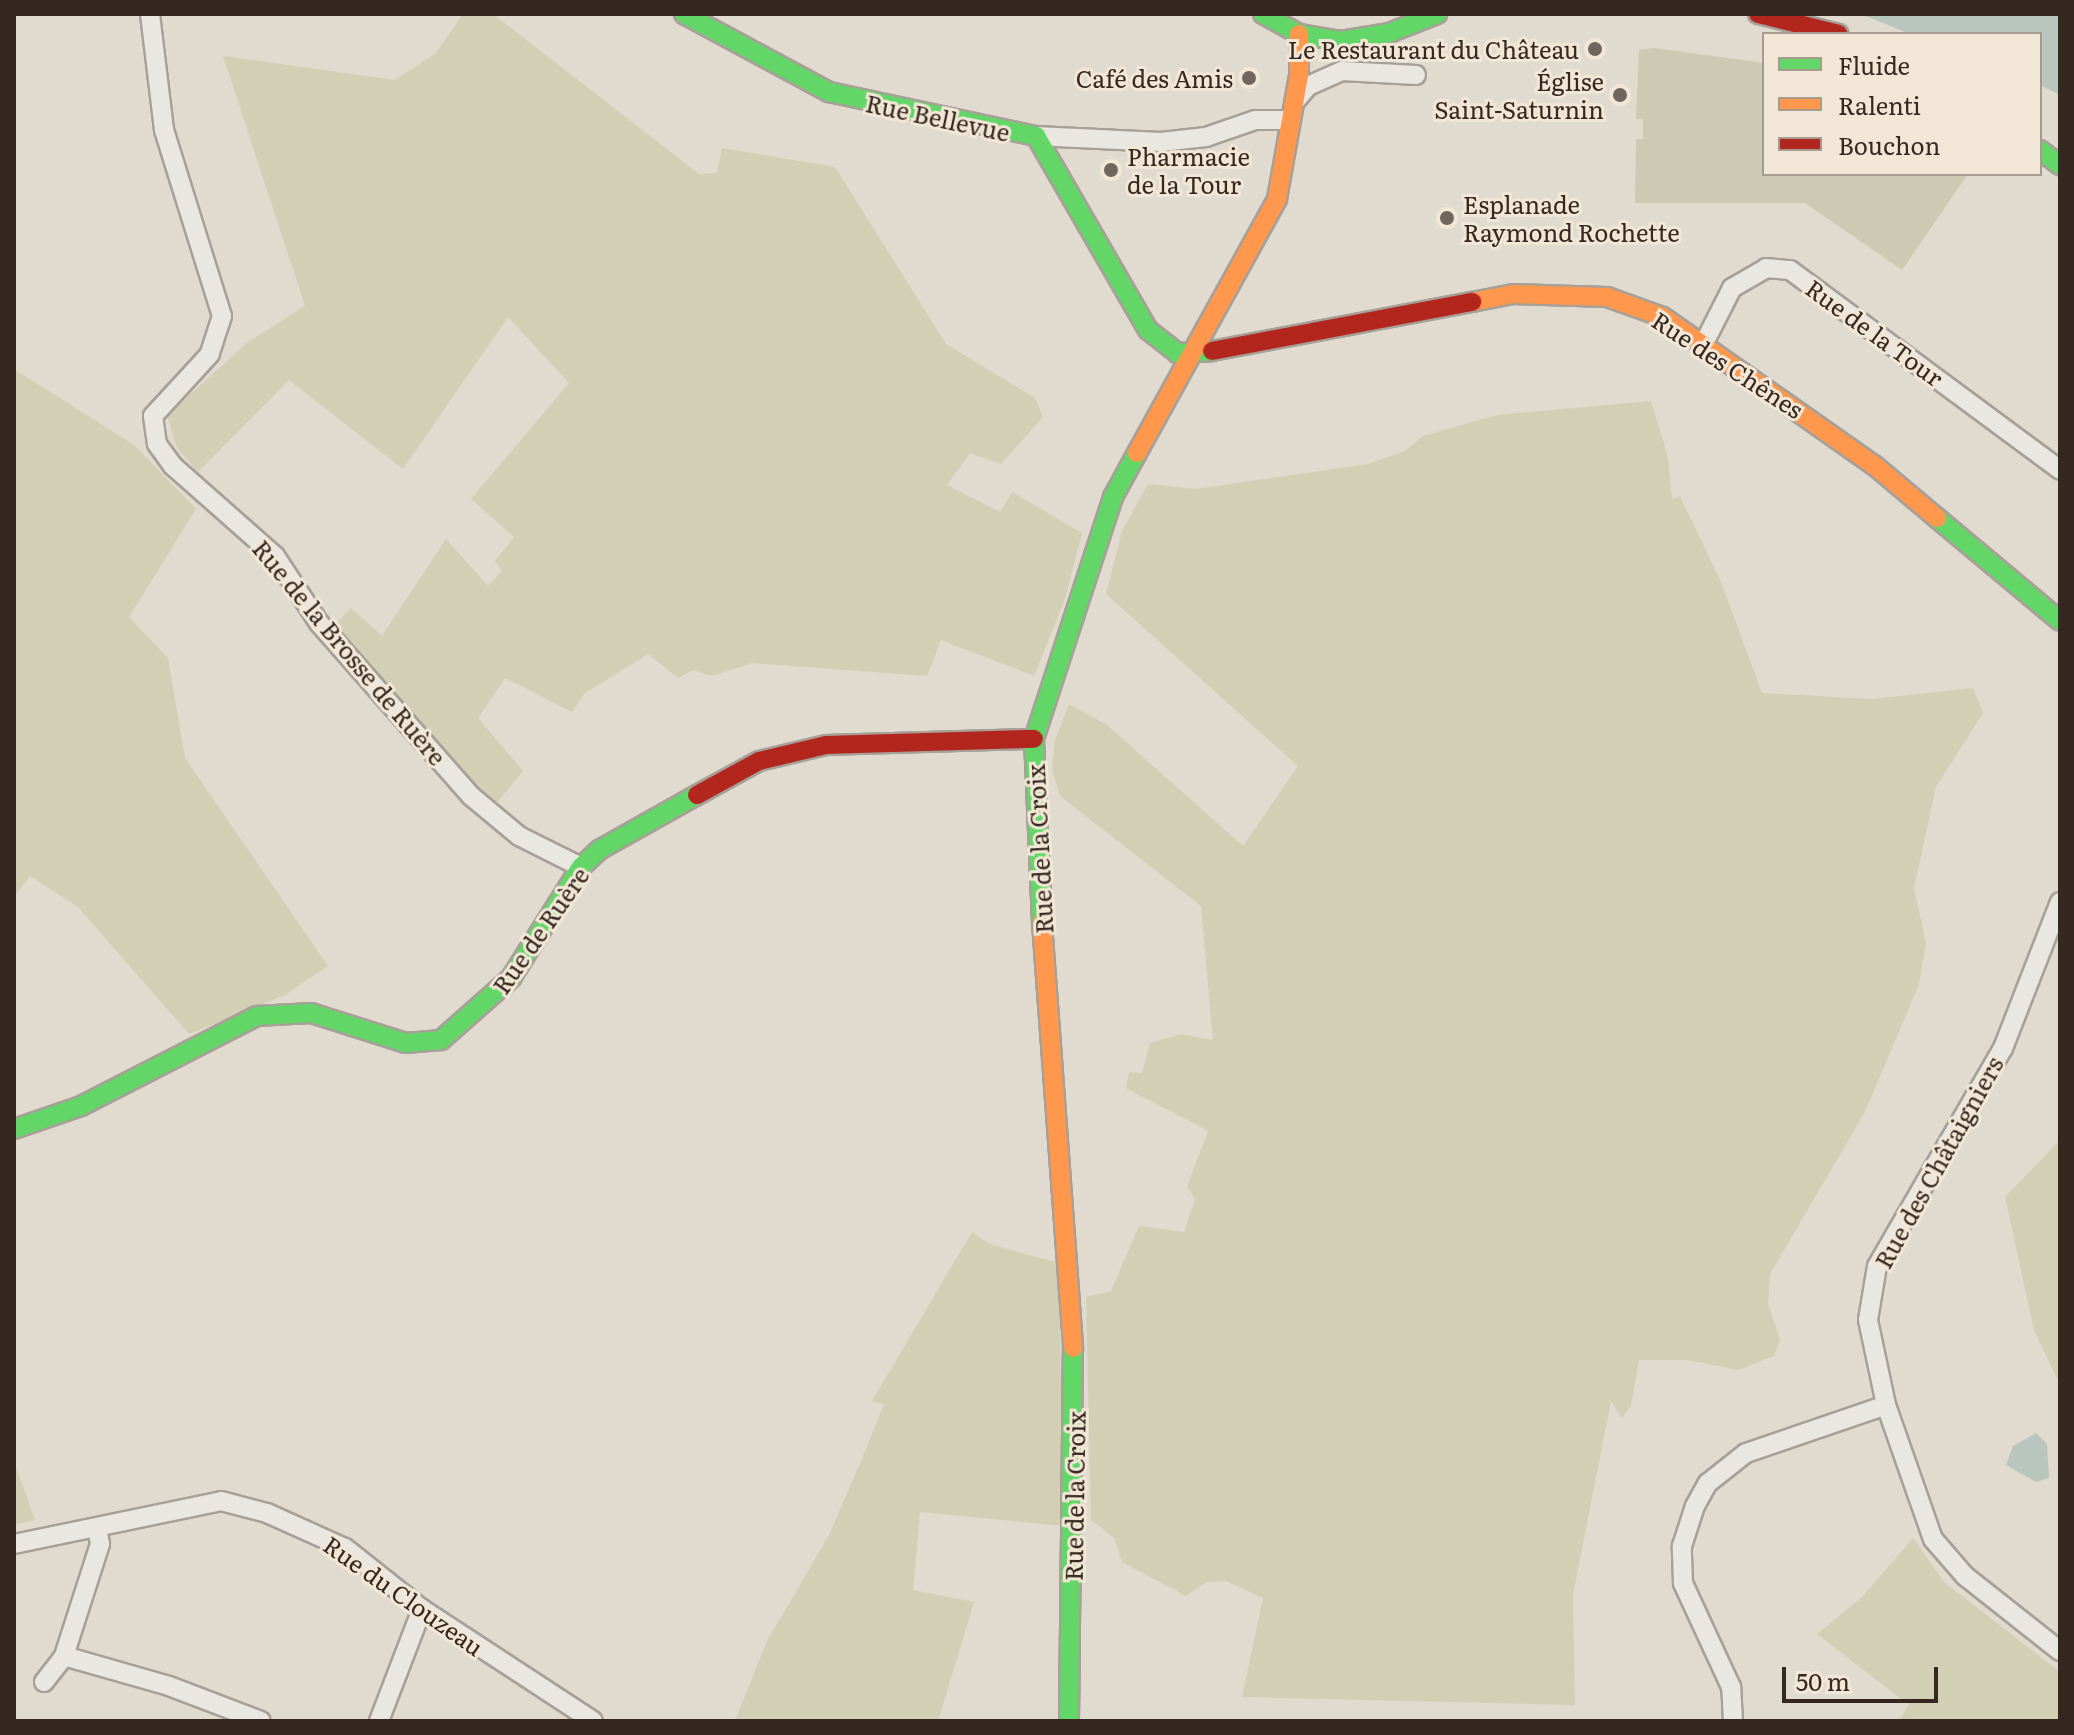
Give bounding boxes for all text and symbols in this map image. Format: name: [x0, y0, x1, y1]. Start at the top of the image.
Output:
legend: [1762, 32, 2042, 176]
place label: Le Restaurant du Château: [1288, 35, 1579, 63]
marker: Le Restaurant du Château: [1586, 40, 1604, 58]
text: Fluide: [1838, 47, 1910, 82]
place label: Café des Amis: [1076, 64, 1233, 92]
place label: Église Saint-Saturnin: [1434, 67, 1604, 123]
marker: Café des Amis: [1240, 69, 1258, 87]
marker: Église Saint-Saturnin: [1611, 86, 1629, 104]
text: Ralenti: [1838, 87, 1921, 122]
street label: Rue Bellevue: [863, 88, 1013, 146]
text: Bouchon: [1838, 127, 1940, 162]
place label: Pharmacie de la Tour: [1127, 142, 1250, 198]
marker: Pharmacie de la Tour: [1102, 161, 1120, 179]
place label: Esplanade Raymond Rochette: [1463, 190, 1680, 246]
marker: Esplanade Raymond Rochette: [1438, 209, 1456, 227]
street label: Rue de la Tour: [1801, 272, 1949, 392]
street label: Rue des Chênes: [1647, 304, 1809, 424]
street label: Rue de la Brosse de Ruère: [247, 534, 453, 770]
street label: Rue de la Croix: [1020, 763, 1058, 935]
street label: Rue de Ruère: [486, 861, 594, 999]
street label: Rue des Châtaigniers: [1868, 1051, 2008, 1273]
street label: Rue de la Croix: [1058, 1411, 1090, 1581]
street label: Rue du Clouzeau: [319, 1529, 489, 1661]
scale bar: [1786, 1651, 1942, 1701]
text: 50 m: [1796, 1663, 1850, 1698]

